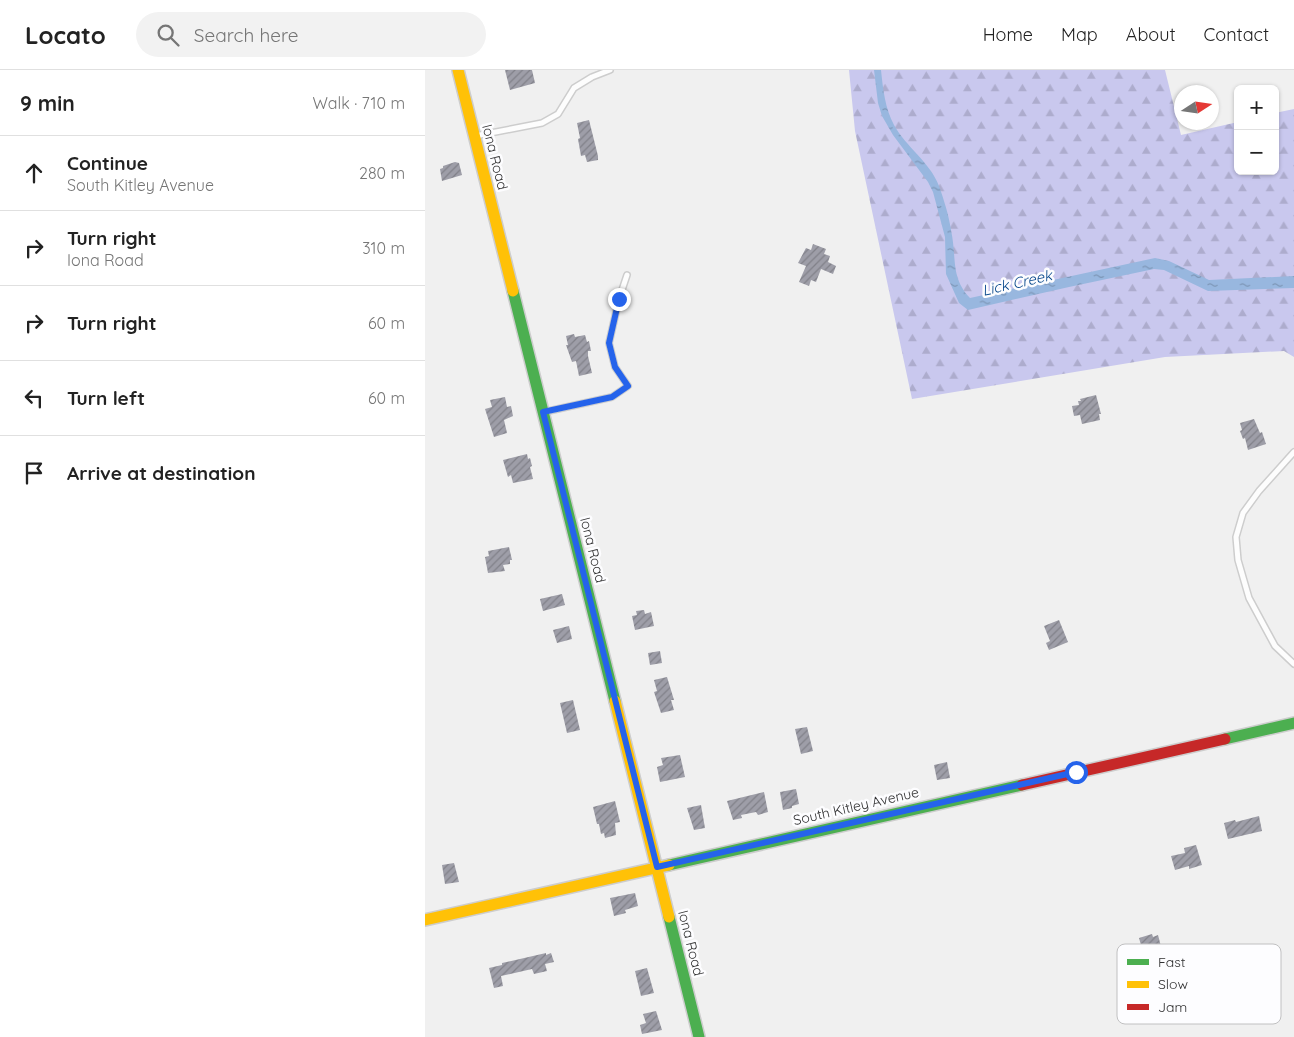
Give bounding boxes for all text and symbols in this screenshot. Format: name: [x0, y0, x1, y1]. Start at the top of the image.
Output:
search box: [136, 12, 486, 57]
text: Locato: [25, 20, 106, 50]
icon: search: [154, 21, 182, 49]
text: Search here: [194, 23, 299, 47]
text: Home: [983, 23, 1033, 46]
text: Map: [1061, 23, 1098, 46]
text: About: [1126, 23, 1176, 46]
text: Contact: [1204, 23, 1269, 46]
north arrow: [1174, 85, 1219, 130]
map controls: [1234, 85, 1279, 175]
button: +: [1234, 85, 1279, 130]
text: 9 min: [20, 90, 75, 116]
text: Walk · 710 m: [313, 93, 405, 113]
street label: Iona Road: [478, 122, 512, 192]
button: −: [1234, 130, 1279, 175]
text: Continue: [67, 151, 148, 175]
icon: ahead: [20, 159, 48, 187]
text: 280 m: [359, 163, 405, 183]
text: South Kitley Avenue: [67, 175, 214, 195]
text: Turn right: [67, 226, 156, 250]
icon: right: [20, 234, 48, 262]
text: 310 m: [362, 238, 405, 258]
text: Iona Road: [67, 250, 144, 270]
water label: Lick Creek: [980, 265, 1056, 300]
route end: [608, 288, 631, 311]
icon: right: [20, 309, 48, 337]
text: Turn right: [67, 311, 156, 335]
text: 60 m: [368, 313, 405, 333]
icon: left: [20, 384, 48, 412]
text: Turn left: [67, 386, 145, 410]
text: 60 m: [368, 388, 405, 408]
icon: arrive: [20, 459, 48, 487]
text: Arrive at destination: [67, 461, 256, 485]
street label: Iona Road: [576, 515, 610, 585]
route start: [1065, 761, 1088, 784]
street label: South Kitley Avenue: [791, 783, 921, 829]
street label: Iona Road: [674, 908, 708, 978]
legend: [1117, 944, 1281, 1024]
text: Fast: [1158, 953, 1186, 971]
text: Slow: [1158, 975, 1188, 993]
text: Jam: [1158, 998, 1187, 1016]

